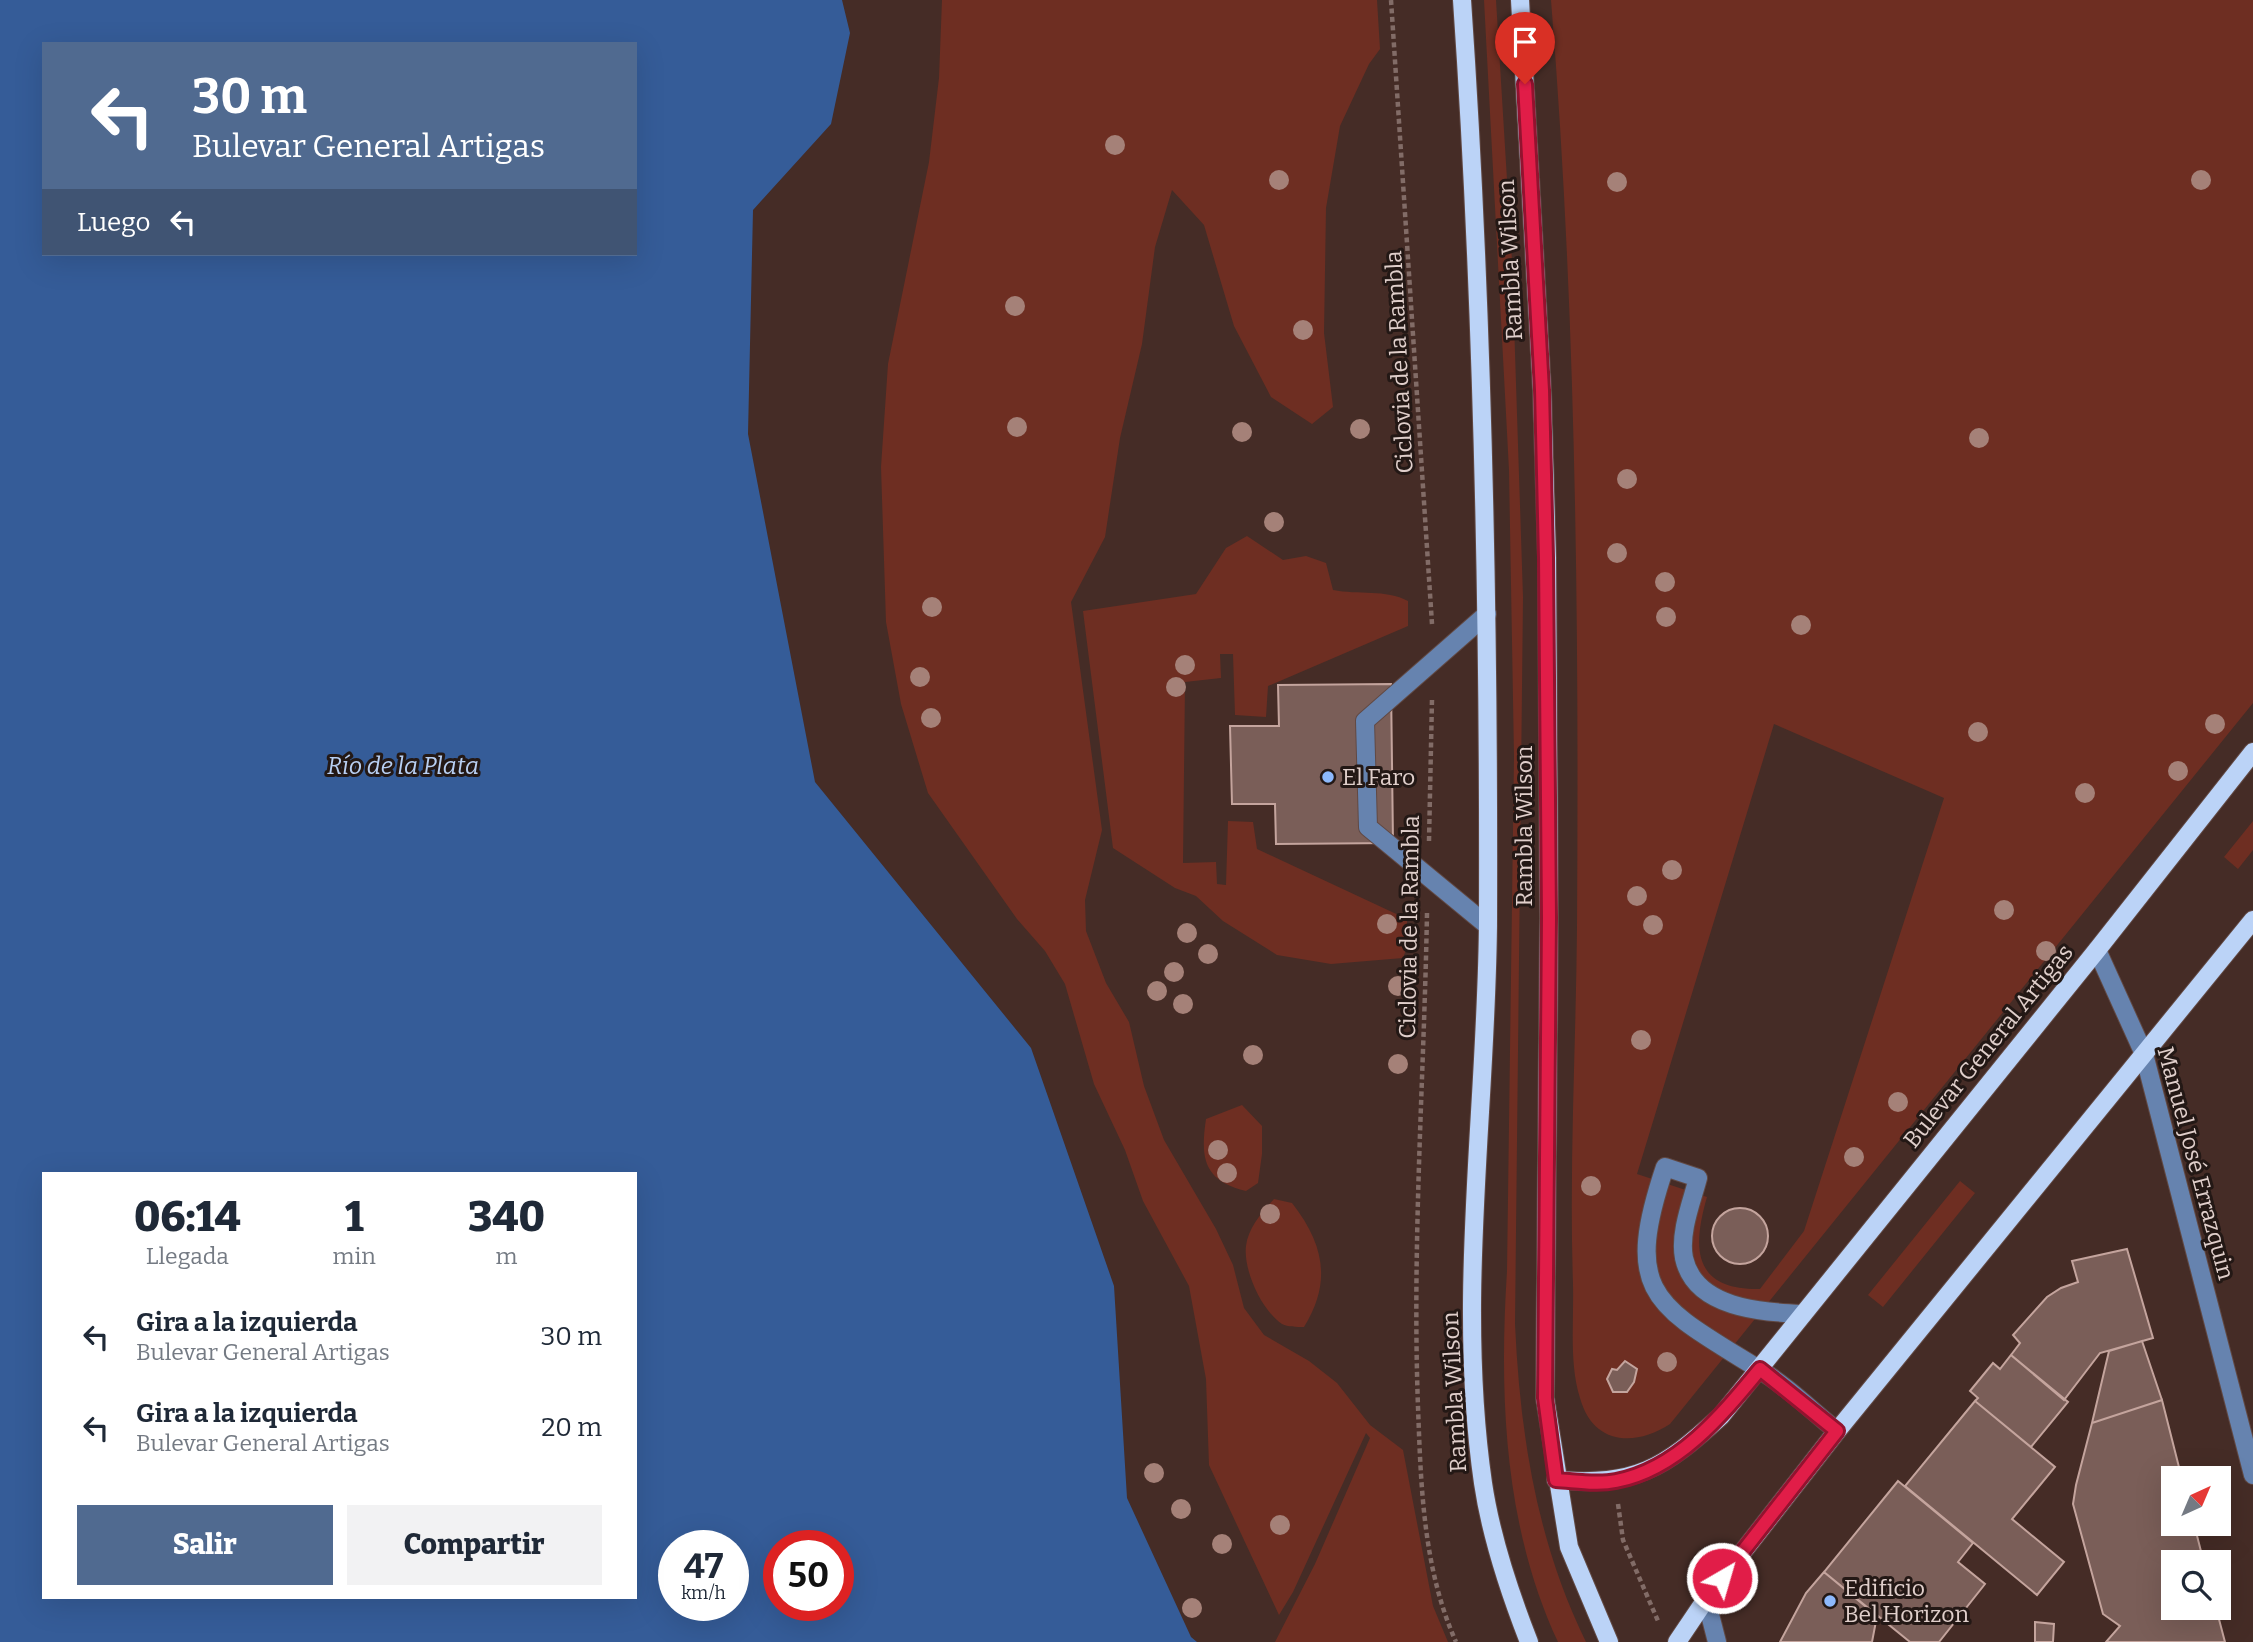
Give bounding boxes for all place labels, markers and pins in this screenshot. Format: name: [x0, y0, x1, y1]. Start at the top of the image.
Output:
pin: [1495, 12.0, 1555, 84]
place label: El Faro: [1342, 763, 1415, 791]
marker: El Faro: [1320, 769, 1336, 785]
place label: Edificio Bel Horizon: [1844, 1574, 1970, 1628]
marker: Edificio Bel Horizon: [1822, 1593, 1838, 1609]

